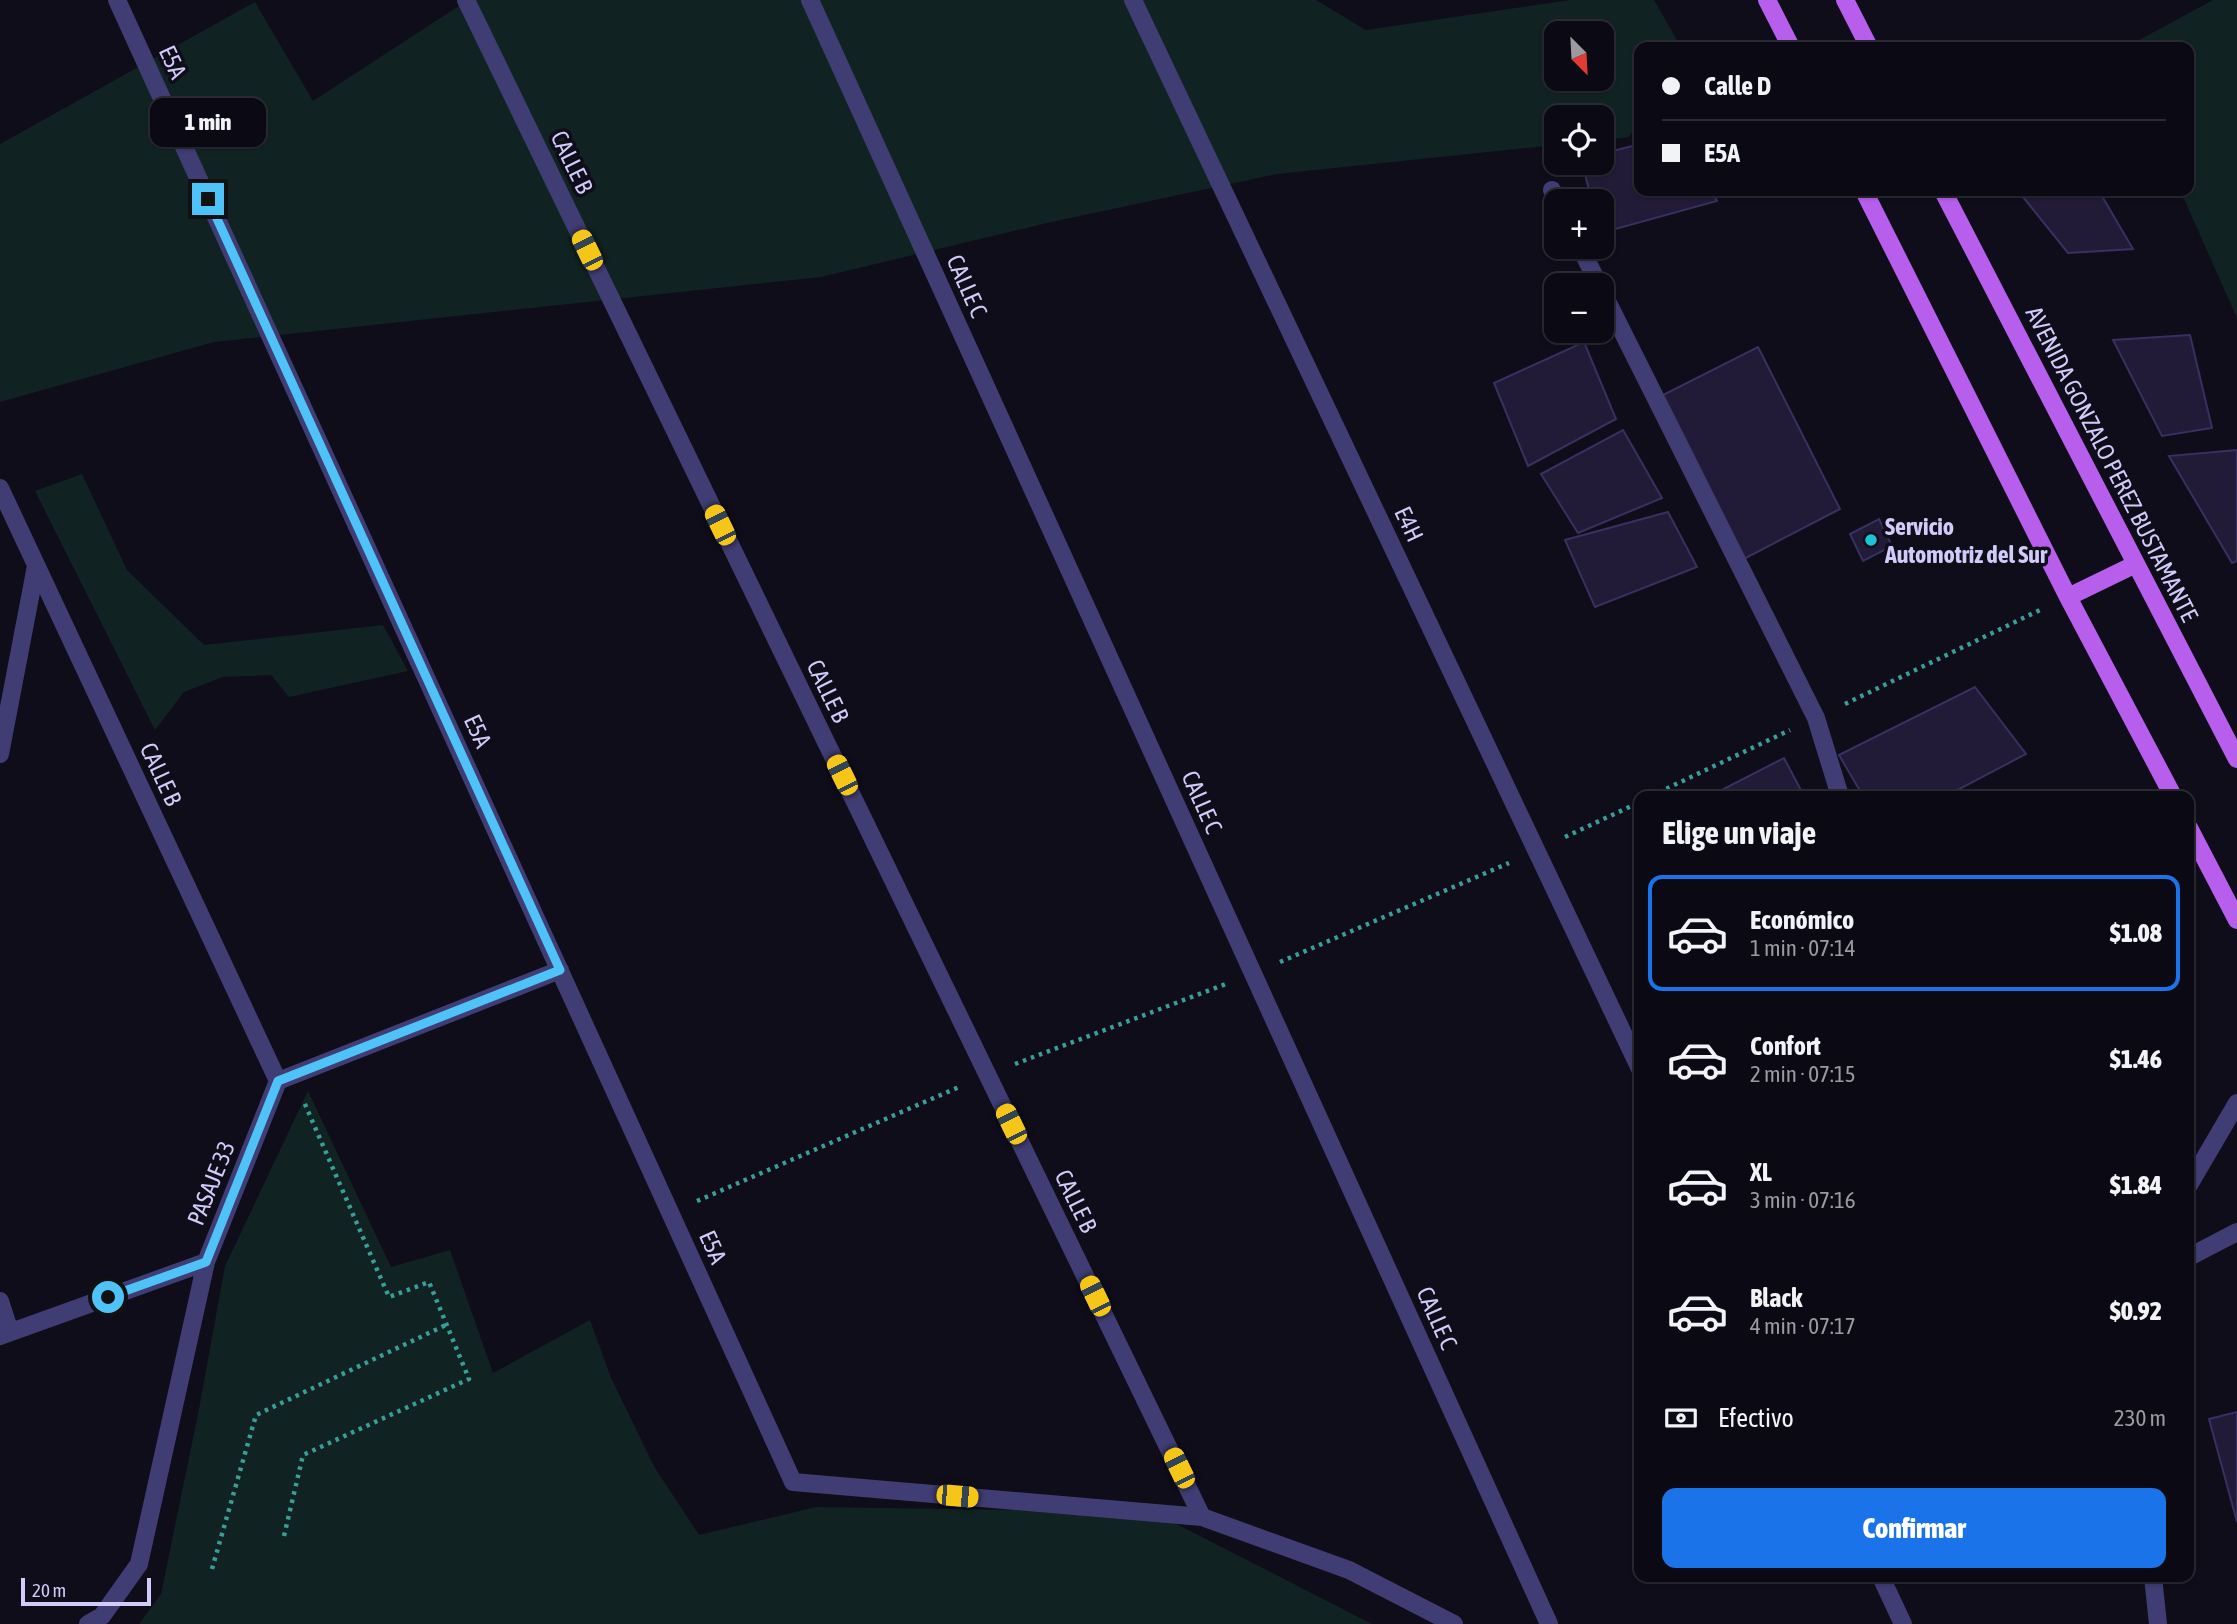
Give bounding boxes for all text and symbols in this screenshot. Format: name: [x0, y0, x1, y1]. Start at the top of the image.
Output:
north arrow: [1544, 21, 1614, 91]
map controls: [1544, 21, 1614, 343]
street label: E5A: [154, 41, 192, 83]
text: Calle D: [1704, 71, 1771, 101]
callout: 1 min: [150, 97, 266, 146]
button: locate: [1544, 105, 1614, 175]
text: 1 min: [185, 109, 231, 135]
street label: CALLE B: [545, 126, 599, 198]
text: E5A: [1704, 138, 1740, 168]
route end: [192, 183, 224, 215]
button: +: [1544, 189, 1614, 259]
car: [569, 227, 606, 273]
street label: CALLE C: [941, 251, 993, 322]
button: −: [1544, 273, 1614, 343]
street label: AVENIDA GONZALO PEREZ BUSTAMANTE: [2021, 302, 2203, 626]
car: [702, 502, 739, 548]
street label: E4H: [1389, 502, 1429, 546]
place label: Servicio Automotriz del Sur: [1884, 513, 2048, 568]
marker: Servicio Automotriz del Sur: [1863, 532, 1879, 548]
street label: CALLE B: [801, 655, 855, 727]
street label: E5A: [459, 710, 497, 752]
street label: CALLE B: [135, 738, 187, 810]
car: [824, 752, 861, 798]
street label: CALLE C: [1176, 767, 1228, 838]
text: Elige un viaje: [1662, 814, 1816, 851]
icon: car: [1666, 902, 1729, 965]
text: Económico: [1750, 905, 1854, 935]
text: $1.08: [2110, 918, 2162, 948]
text: 1 min · 07:14: [1750, 935, 1856, 961]
icon: car: [1666, 1028, 1729, 1091]
text: Confort: [1750, 1031, 1821, 1061]
text: $1.46: [2110, 1044, 2162, 1074]
text: 2 min · 07:15: [1750, 1061, 1856, 1087]
car: [993, 1101, 1030, 1147]
street label: PASAJE 33: [182, 1137, 240, 1229]
icon: car: [1666, 1154, 1729, 1217]
text: XL: [1750, 1157, 1772, 1187]
street label: CALLE B: [1049, 1165, 1103, 1237]
text: $1.84: [2110, 1170, 2162, 1200]
text: 3 min · 07:16: [1750, 1187, 1856, 1213]
street label: E5A: [694, 1226, 732, 1268]
car: [1077, 1273, 1114, 1319]
icon: car: [1666, 1280, 1729, 1343]
route start: [92, 1281, 124, 1313]
street label: CALLE C: [1411, 1283, 1463, 1354]
text: Black: [1750, 1283, 1802, 1313]
text: $0.92: [2110, 1296, 2162, 1326]
text: 4 min · 07:17: [1750, 1313, 1856, 1339]
icon: cash: [1662, 1399, 1700, 1437]
text: Efectivo: [1718, 1403, 1794, 1433]
text: 230 m: [2114, 1405, 2166, 1431]
car: [1161, 1445, 1198, 1491]
car: [936, 1484, 979, 1508]
button: Confirmar: [1662, 1488, 2166, 1568]
scale bar: [21, 1575, 150, 1607]
text: 20 m: [32, 1579, 66, 1601]

